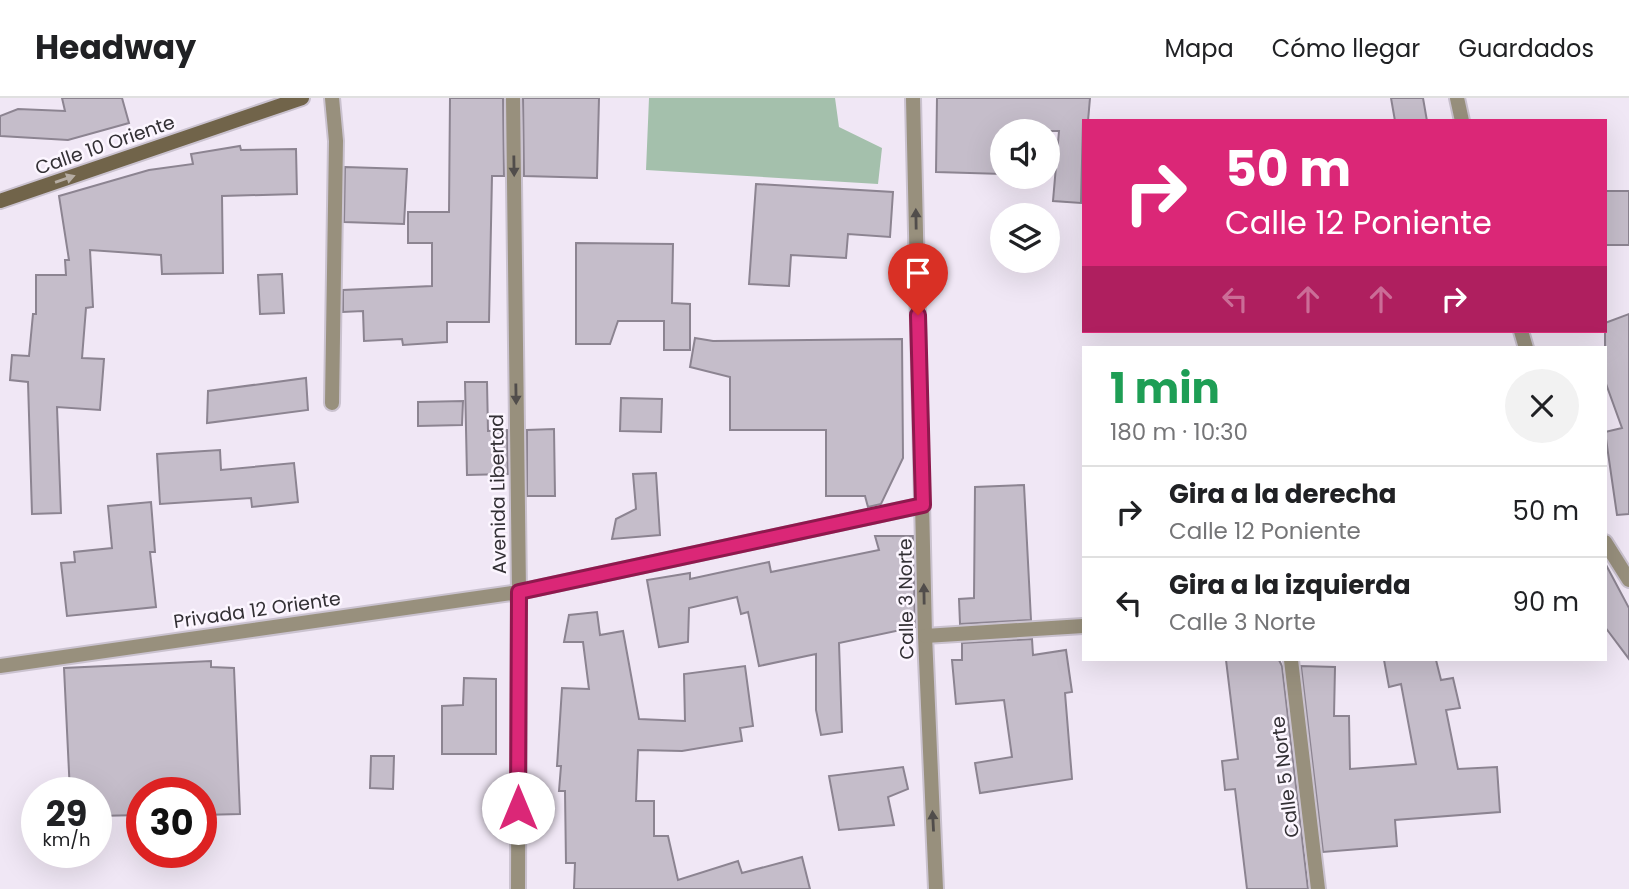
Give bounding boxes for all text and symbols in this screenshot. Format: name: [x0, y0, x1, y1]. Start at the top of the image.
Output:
text: Headway: [35, 24, 196, 71]
text: Mapa: [1164, 32, 1234, 65]
text: Cómo llegar: [1272, 32, 1420, 65]
text: Guardados: [1458, 32, 1594, 65]
street label: Calle 10 Oriente: [32, 108, 178, 182]
map controls: [990, 119, 1060, 273]
button: sound: [990, 119, 1060, 189]
text: 50 m: [1225, 135, 1351, 203]
icon: right: [1110, 147, 1201, 238]
one-way arrow: [508, 155, 520, 177]
one-way arrow: [54, 173, 75, 184]
text: Calle 12 Poniente: [1225, 200, 1492, 245]
button: layers: [990, 203, 1060, 273]
one-way arrow: [910, 208, 922, 230]
pin: [888, 243, 948, 315]
icon: arrive: [899, 254, 937, 292]
icon: left: [1216, 280, 1254, 318]
icon: ahead: [1289, 280, 1327, 318]
icon: ahead: [1362, 280, 1400, 318]
icon: right: [1435, 280, 1473, 318]
text: 1 min: [1110, 359, 1220, 418]
button: close: [1505, 369, 1579, 443]
one-way arrow: [511, 383, 522, 405]
street label: Avenida Libertad: [483, 414, 513, 574]
text: 180 m · 10:30: [1110, 416, 1248, 448]
text: Gira a la derecha: [1169, 476, 1397, 512]
icon: right: [1110, 493, 1148, 531]
text: 50 m: [1513, 493, 1579, 529]
text: Calle 12 Poniente: [1169, 515, 1361, 547]
street label: Calle 3 Norte: [891, 538, 921, 660]
text: Gira a la izquierda: [1169, 567, 1411, 603]
one-way arrow: [919, 582, 930, 604]
icon: left: [1110, 584, 1148, 622]
text: 90 m: [1513, 584, 1579, 620]
street label: Privada 12 Oriente: [172, 585, 342, 635]
text: Calle 3 Norte: [1169, 606, 1316, 638]
street label: Calle 5 Norte: [1264, 715, 1306, 839]
position arrow: [481, 771, 555, 845]
speed limit sign: 30: [126, 777, 217, 868]
text: 29: [46, 789, 87, 838]
one-way arrow: [928, 810, 939, 832]
text: km/h: [43, 827, 90, 852]

